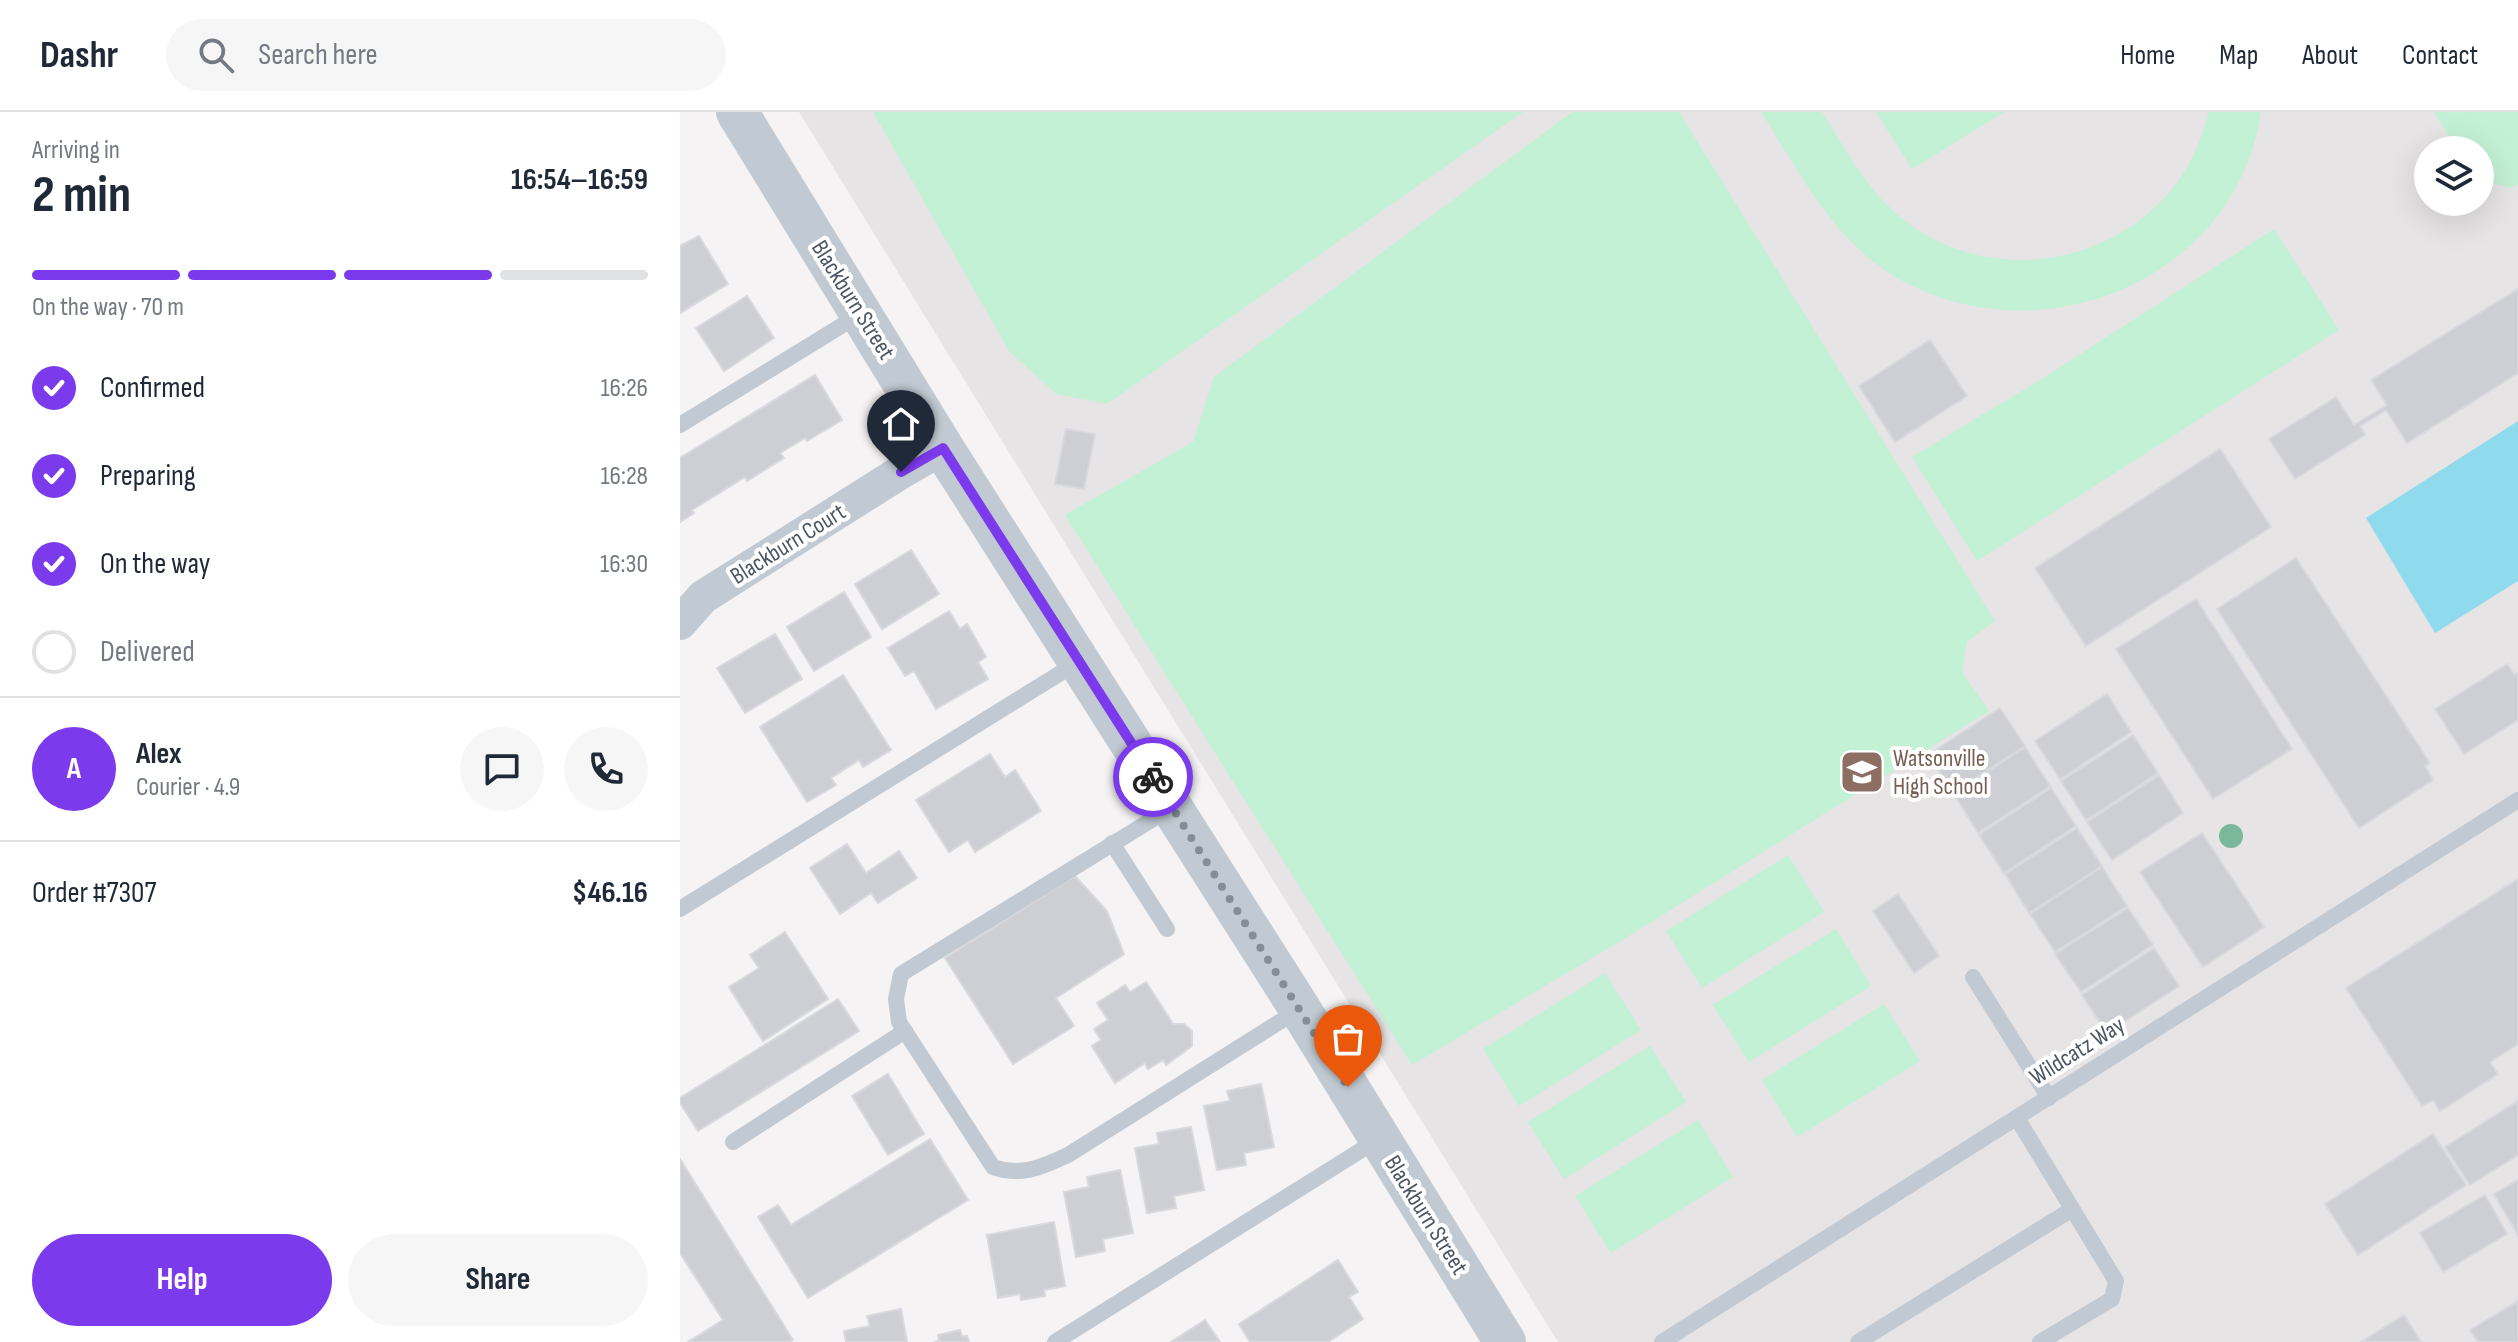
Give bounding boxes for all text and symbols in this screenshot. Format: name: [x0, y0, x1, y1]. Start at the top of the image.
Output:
search box: [166, 19, 726, 91]
text: Dashr: [40, 33, 118, 78]
icon: search: [194, 33, 238, 77]
text: Search here: [258, 37, 378, 73]
text: Home: [2120, 39, 2175, 72]
text: Map: [2219, 39, 2258, 72]
text: About: [2302, 39, 2358, 72]
text: Contact: [2402, 39, 2478, 72]
text: Arriving in: [32, 135, 120, 166]
map controls: [2414, 136, 2494, 216]
button: layers: [2414, 136, 2494, 216]
text: 16:54–16:59: [511, 162, 648, 198]
text: 2 min: [32, 164, 131, 227]
street label: Blackburn Street: [805, 235, 901, 365]
text: On the way · 70 m: [32, 292, 184, 323]
icon: check: [32, 366, 76, 410]
text: Confirmed: [100, 370, 205, 406]
text: 16:26: [600, 373, 648, 404]
pin: [867, 390, 935, 472]
icon: home: [879, 402, 923, 446]
icon: check: [32, 454, 76, 498]
text: Preparing: [100, 458, 196, 494]
text: 16:28: [600, 461, 648, 492]
street label: Blackburn Court: [725, 497, 851, 591]
icon: check: [32, 542, 76, 586]
text: On the way: [100, 546, 210, 582]
text: 16:30: [600, 549, 648, 580]
text: Delivered: [100, 634, 195, 670]
button: chat: [460, 727, 544, 811]
button: phone: [564, 727, 648, 811]
text: Alex: [136, 736, 182, 772]
courier: [1113, 737, 1193, 817]
place label: Watsonville High School: [1893, 744, 1988, 801]
school or university icon: Watsonville High School: [1838, 748, 1886, 796]
text: A: [67, 751, 81, 787]
icon: bike: [1131, 755, 1175, 799]
text: Courier · 4.9: [136, 772, 240, 803]
text: Order #7307: [32, 875, 156, 911]
text: $46.16: [572, 875, 648, 911]
pin: [1314, 1005, 1382, 1087]
street label: Wildcatz Way: [2024, 1011, 2130, 1091]
icon: bag: [1326, 1017, 1370, 1061]
street label: Blackburn Street: [1378, 1150, 1474, 1280]
button: Help: [32, 1234, 332, 1326]
button: Share: [348, 1234, 648, 1326]

